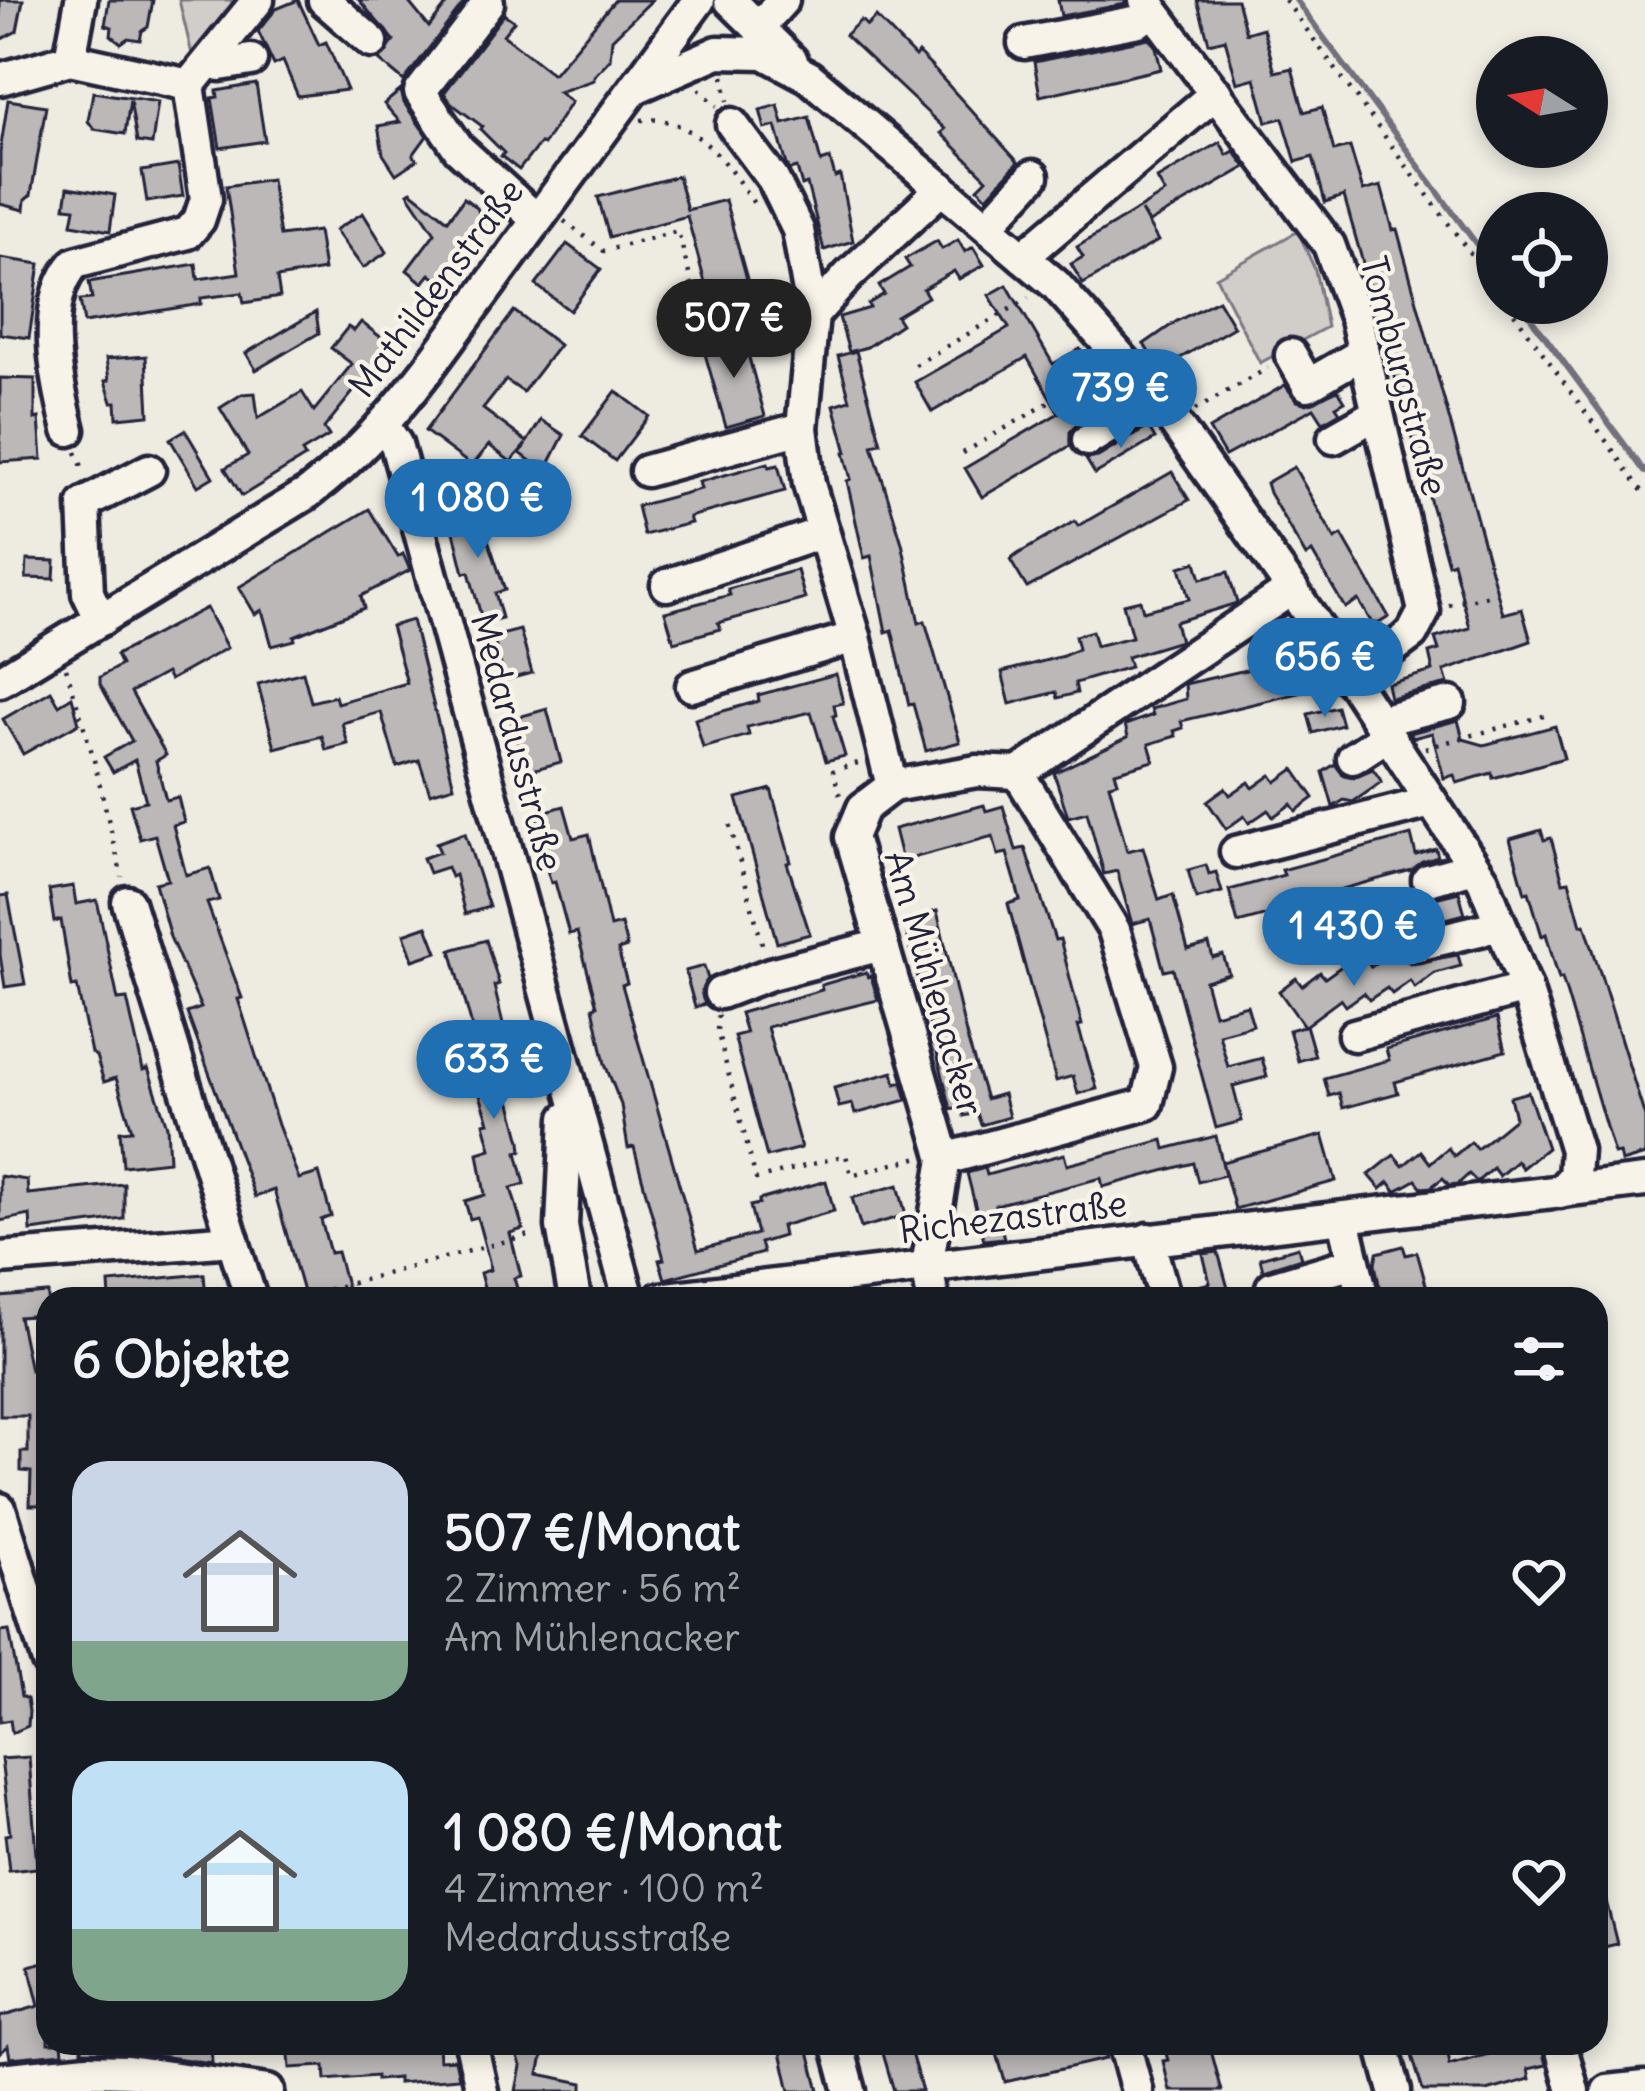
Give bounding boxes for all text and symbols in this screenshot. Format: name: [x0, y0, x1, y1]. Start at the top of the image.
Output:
north arrow: [1476, 36, 1608, 168]
map controls: [1476, 36, 1608, 324]
street label: Mathildenstraße: [339, 170, 533, 406]
button: locate: [1476, 192, 1608, 324]
street label: Tomburgstraße: [1350, 251, 1458, 501]
pin: 507 €: [650, 279, 818, 381]
text: 507 €: [683, 293, 785, 342]
pin: 739 €: [1037, 349, 1205, 451]
text: 739 €: [1072, 363, 1170, 412]
pin: 1 080 €: [367, 459, 589, 561]
text: 1 080 €: [412, 473, 544, 522]
street label: Medardusstraße: [461, 608, 573, 876]
pin: 656 €: [1241, 618, 1409, 720]
text: 656 €: [1274, 632, 1376, 681]
street label: Am Mühlenacker: [875, 845, 993, 1121]
pin: 1 430 €: [1243, 887, 1465, 989]
text: 1 430 €: [1289, 901, 1419, 950]
pin: 633 €: [410, 1020, 578, 1122]
text: 633 €: [443, 1034, 545, 1083]
street label: Richezastraße: [896, 1181, 1130, 1253]
icon: filters: [1506, 1326, 1572, 1392]
text: 6 Objekte: [72, 1327, 290, 1391]
text: 507 €/Monat: [444, 1500, 740, 1564]
icon: home: [168, 1509, 312, 1653]
icon: heart: [1506, 1548, 1572, 1614]
text: 2 Zimmer · 56 m²: [444, 1564, 741, 1613]
text: Am Mühlenacker: [444, 1613, 740, 1662]
text: 1 080 €/Monat: [444, 1800, 782, 1864]
icon: home: [168, 1809, 312, 1953]
icon: heart: [1506, 1848, 1572, 1914]
text: 4 Zimmer · 100 m²: [444, 1864, 764, 1913]
text: Medardusstraße: [444, 1913, 731, 1962]

